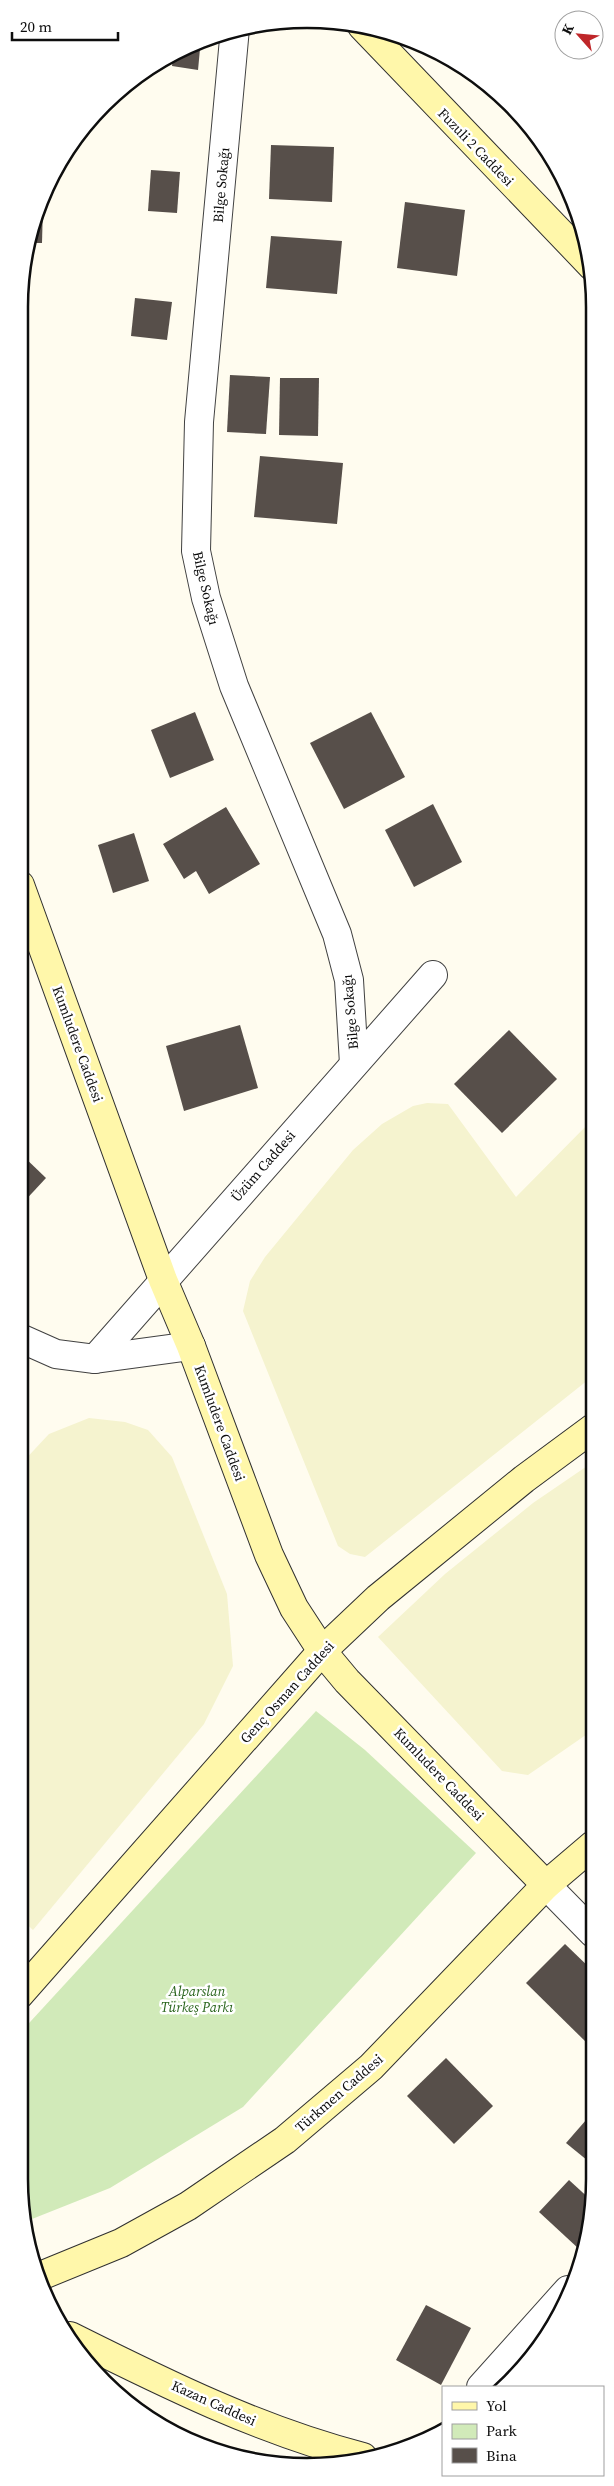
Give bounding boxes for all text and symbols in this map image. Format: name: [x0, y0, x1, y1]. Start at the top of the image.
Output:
scale bar: [12, 10, 119, 42]
north arrow: [554, 10, 604, 60]
text: 20 m: [20, 16, 52, 37]
text: K: [556, 20, 579, 38]
street label: Fuzuli 2 Caddesi: [434, 104, 518, 190]
street label: Bilge Sokağı: [208, 147, 234, 223]
street label: Bilge Sokağı: [188, 549, 224, 627]
street label: Bilge Sokağı: [337, 974, 363, 1050]
street label: Kumludere Caddesi: [48, 983, 108, 1105]
street label: Üzüm Caddesi: [226, 1126, 300, 1206]
street label: Kumludere Caddesi: [190, 1362, 250, 1484]
street label: Genç Osman Caddesi: [235, 1636, 339, 1748]
street label: Kumludere Caddesi: [389, 1723, 489, 1825]
park label: Alparslan Türkeş Parkı: [161, 1981, 234, 2017]
street label: Türkmen Caddesi: [291, 2049, 387, 2137]
street label: Kazan Caddesi: [168, 2375, 260, 2431]
legend: [442, 2386, 604, 2476]
text: Yol: [486, 2395, 507, 2416]
text: Park: [486, 2420, 518, 2441]
text: Bina: [486, 2445, 517, 2466]

